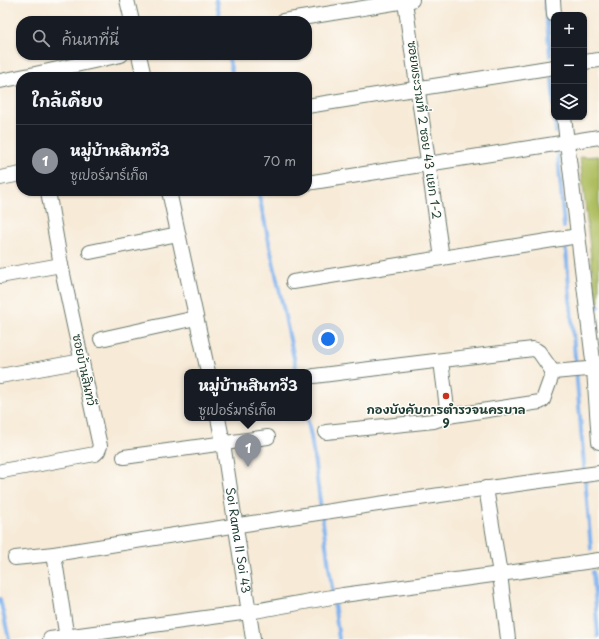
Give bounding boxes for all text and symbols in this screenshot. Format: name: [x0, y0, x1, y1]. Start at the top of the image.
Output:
map controls: [551, 12, 587, 120]
button: +: [551, 12, 587, 48]
search box: [16, 16, 312, 60]
icon: search: [30, 27, 52, 49]
text: ค้นหาที่นี่: [62, 27, 119, 50]
street label: ซอยพระรามที่ 2 ซอย 43 แยก 1-2: [404, 39, 447, 220]
button: −: [551, 48, 587, 84]
button: layers: [551, 84, 587, 120]
text: ใกล้เคียง: [32, 87, 103, 113]
text: หมู่บ้านสินทวี3: [70, 138, 170, 161]
text: 1: [42, 151, 48, 170]
text: 70 m: [263, 151, 296, 170]
text: ซูเปอร์มาร์เก็ต: [70, 165, 148, 184]
your location: [318, 329, 338, 349]
street label: ซอยบ้านสินทวี: [69, 332, 101, 408]
popup: [184, 369, 312, 421]
text: หมู่บ้านสินทวี3: [198, 373, 298, 396]
marker: กองบังคับการตำรวจนครบาล 9: [441, 391, 451, 401]
text: ซูเปอร์มาร์เก็ต: [198, 400, 276, 419]
place label: กองบังคับการตำรวจนครบาล 9: [367, 400, 526, 432]
pin: 1: [235, 434, 261, 467]
street label: Soi Rama II Soi 43: [222, 486, 256, 595]

